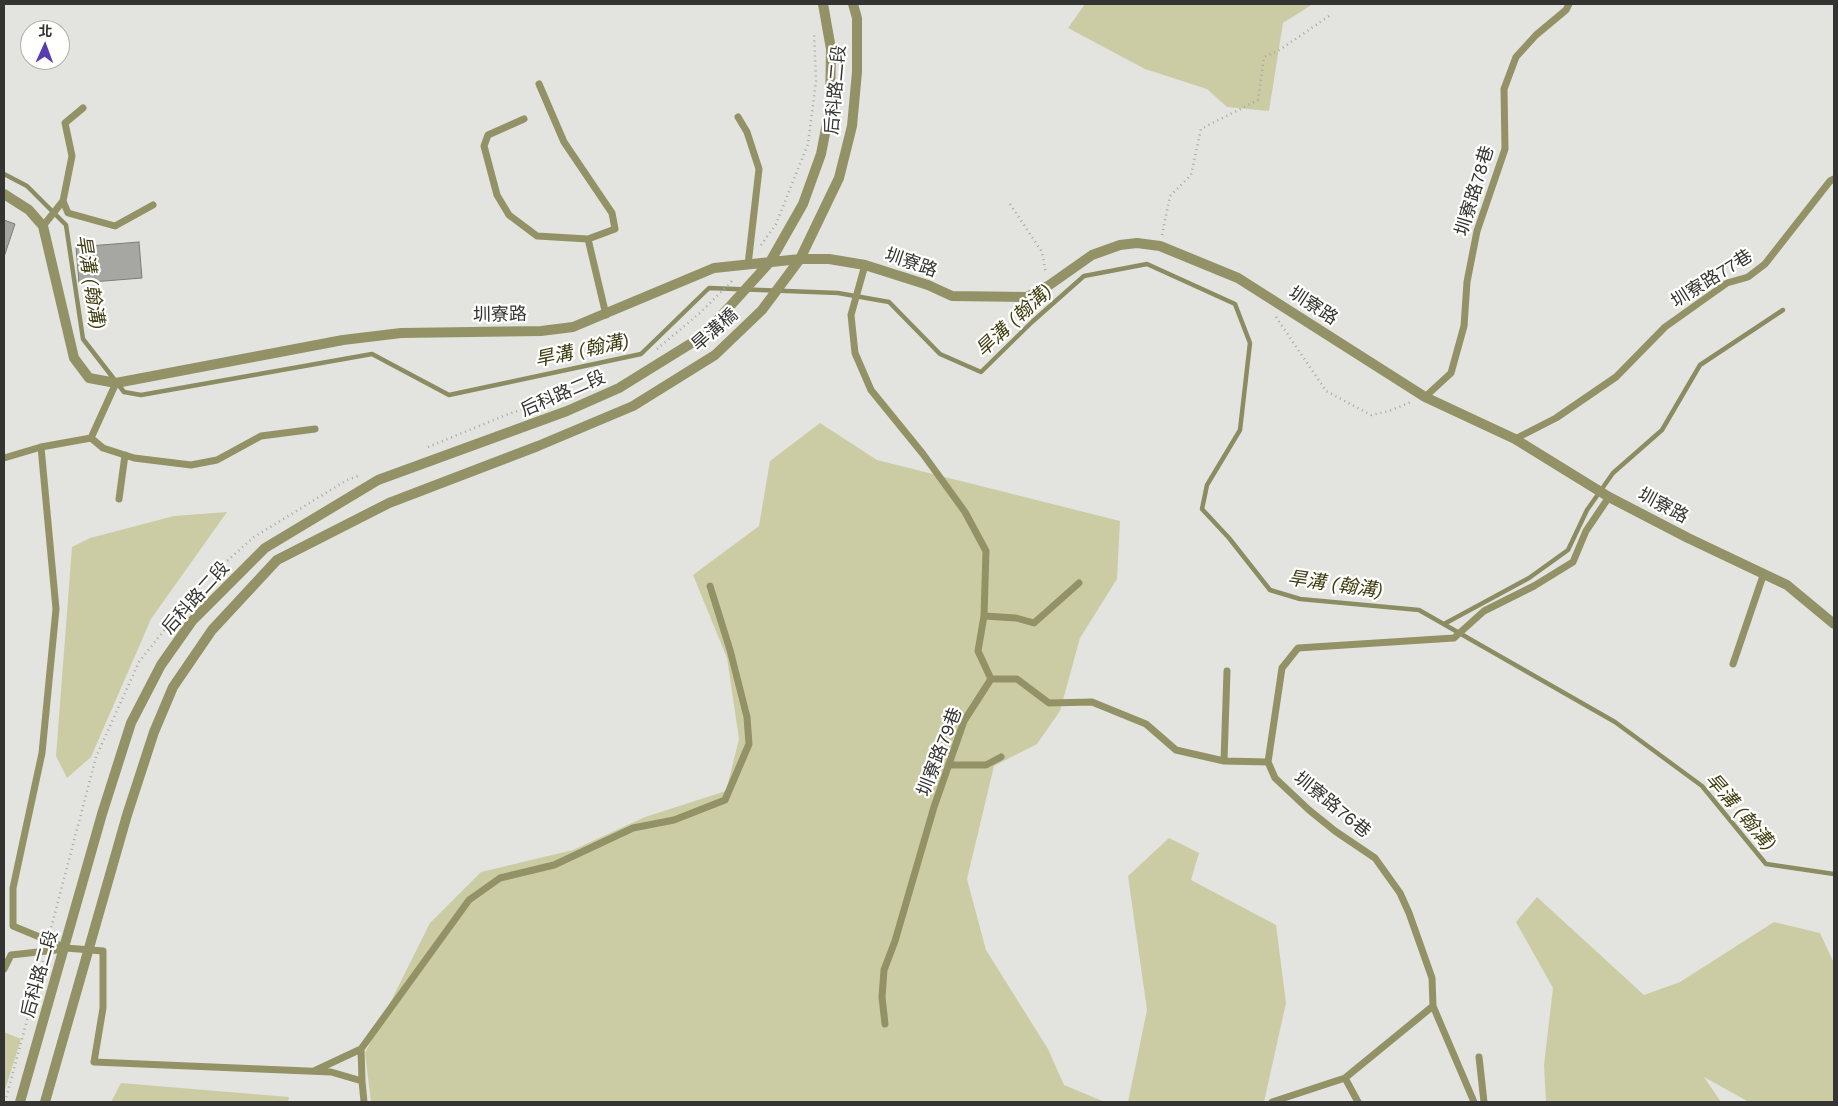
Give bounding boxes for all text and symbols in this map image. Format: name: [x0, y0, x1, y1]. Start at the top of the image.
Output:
north arrow: [20, 20, 70, 70]
text: 北: [38, 23, 53, 39]
street label: 后科路二段: [821, 44, 851, 136]
street label: 圳寮路78巷: [1451, 143, 1499, 239]
water label: 旱溝 (翰溝): [71, 233, 109, 331]
street label: 圳寮路: [882, 244, 940, 282]
street label: 圳寮路77巷: [1667, 245, 1757, 313]
water label: 旱溝 (翰溝): [971, 280, 1057, 362]
street label: 圳寮路: [1284, 282, 1342, 330]
street label: 圳寮路: [473, 304, 527, 326]
street label: 旱溝橋: [688, 304, 742, 356]
water label: 旱溝 (翰溝): [533, 330, 631, 372]
street label: 后科路二段: [517, 366, 609, 422]
street label: 圳寮路: [1634, 484, 1692, 528]
street label: 后科路二段: [158, 557, 234, 639]
water label: 旱溝 (翰溝): [1286, 567, 1384, 603]
street label: 圳寮路79巷: [913, 705, 967, 799]
street label: 圳寮路76巷: [1289, 767, 1375, 843]
water label: 旱溝 (翰溝): [1700, 769, 1780, 855]
street label: 后科路二段: [17, 928, 63, 1020]

